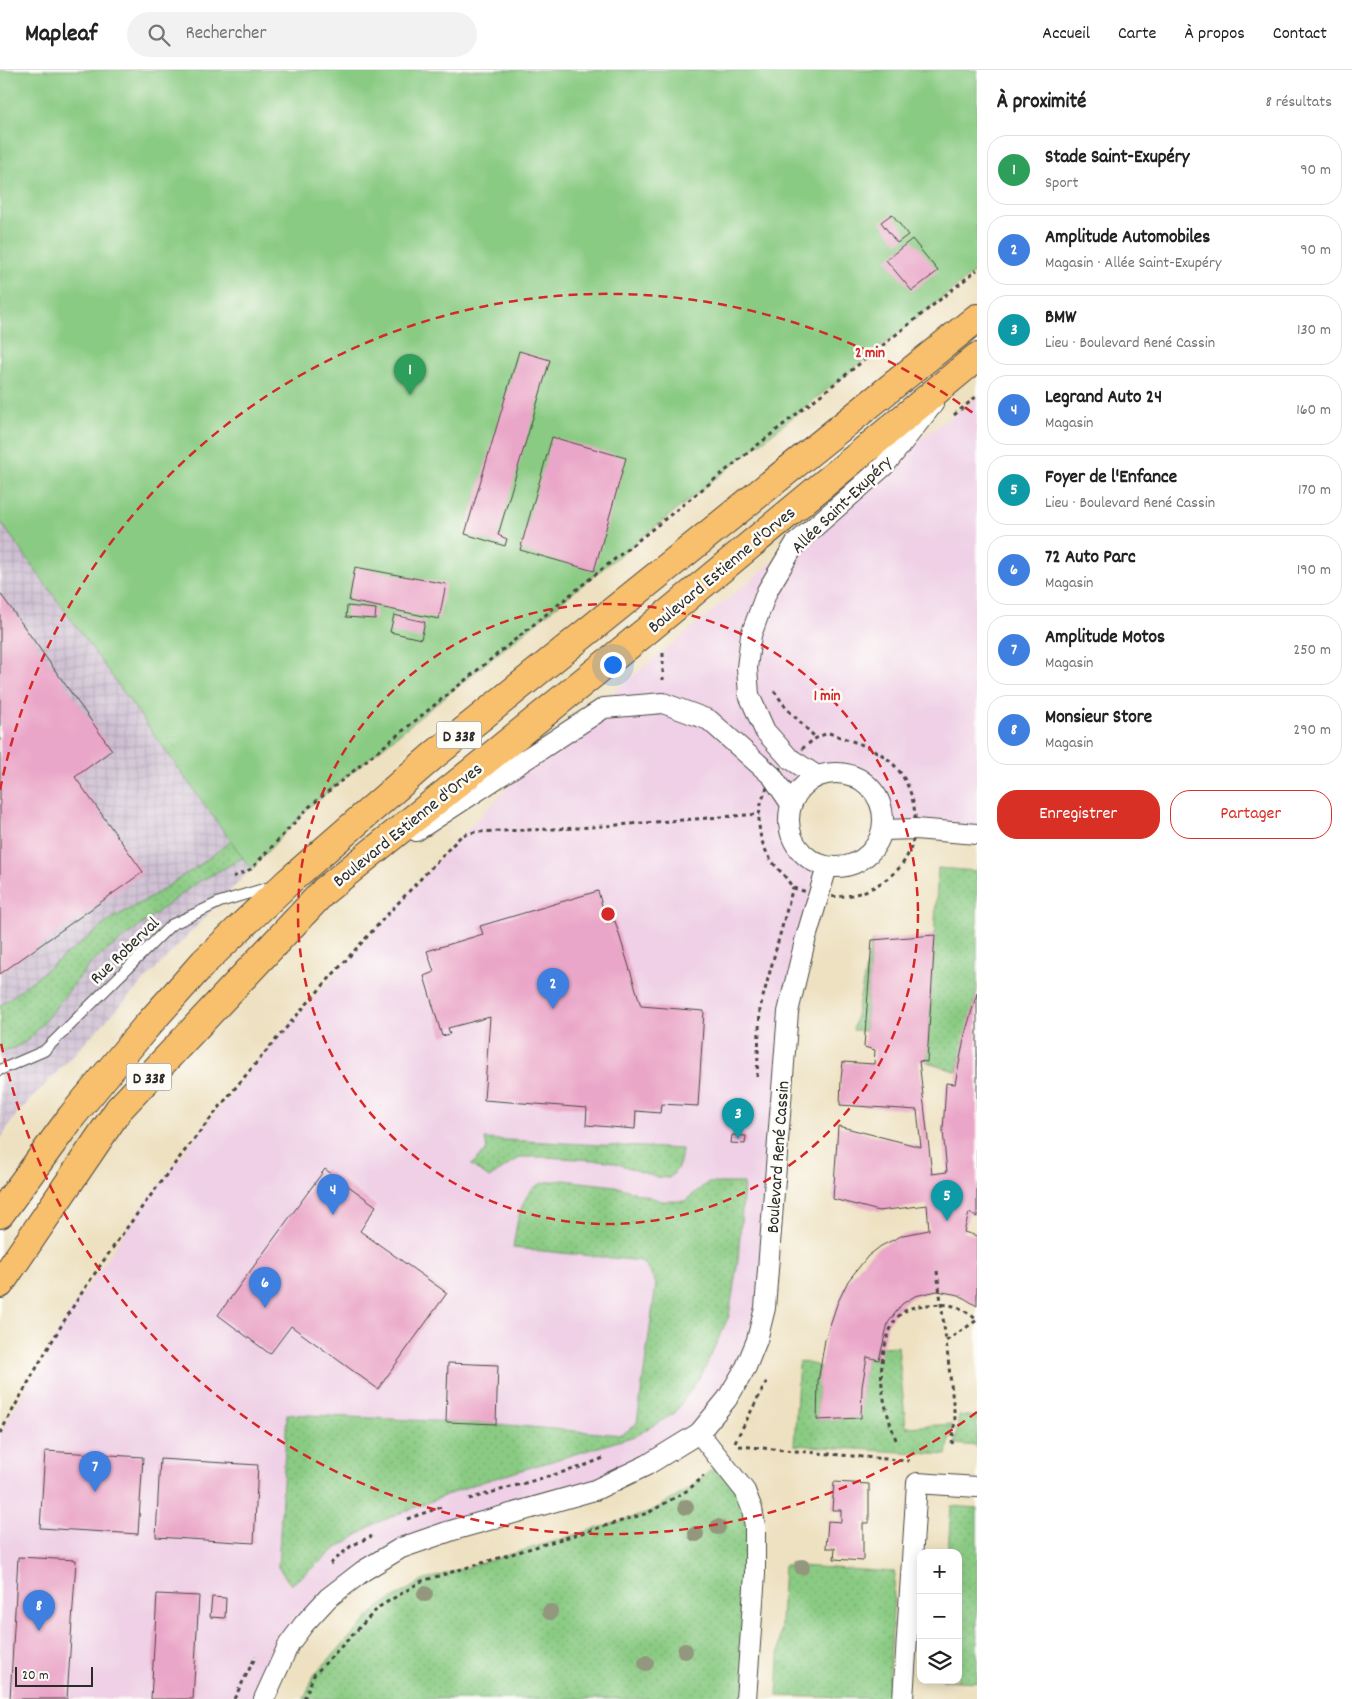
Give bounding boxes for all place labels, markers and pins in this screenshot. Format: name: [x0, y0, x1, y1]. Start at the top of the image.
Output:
pin: 1: [394, 354, 426, 395]
centre of rings: [599, 905, 617, 923]
pin: 2: [537, 968, 569, 1009]
pin: 3: [722, 1098, 754, 1139]
pin: 4: [317, 1174, 349, 1215]
pin: 5: [931, 1180, 963, 1221]
pin: 6: [249, 1267, 281, 1308]
pin: 7: [79, 1451, 111, 1492]
pin: 8: [23, 1590, 55, 1631]

